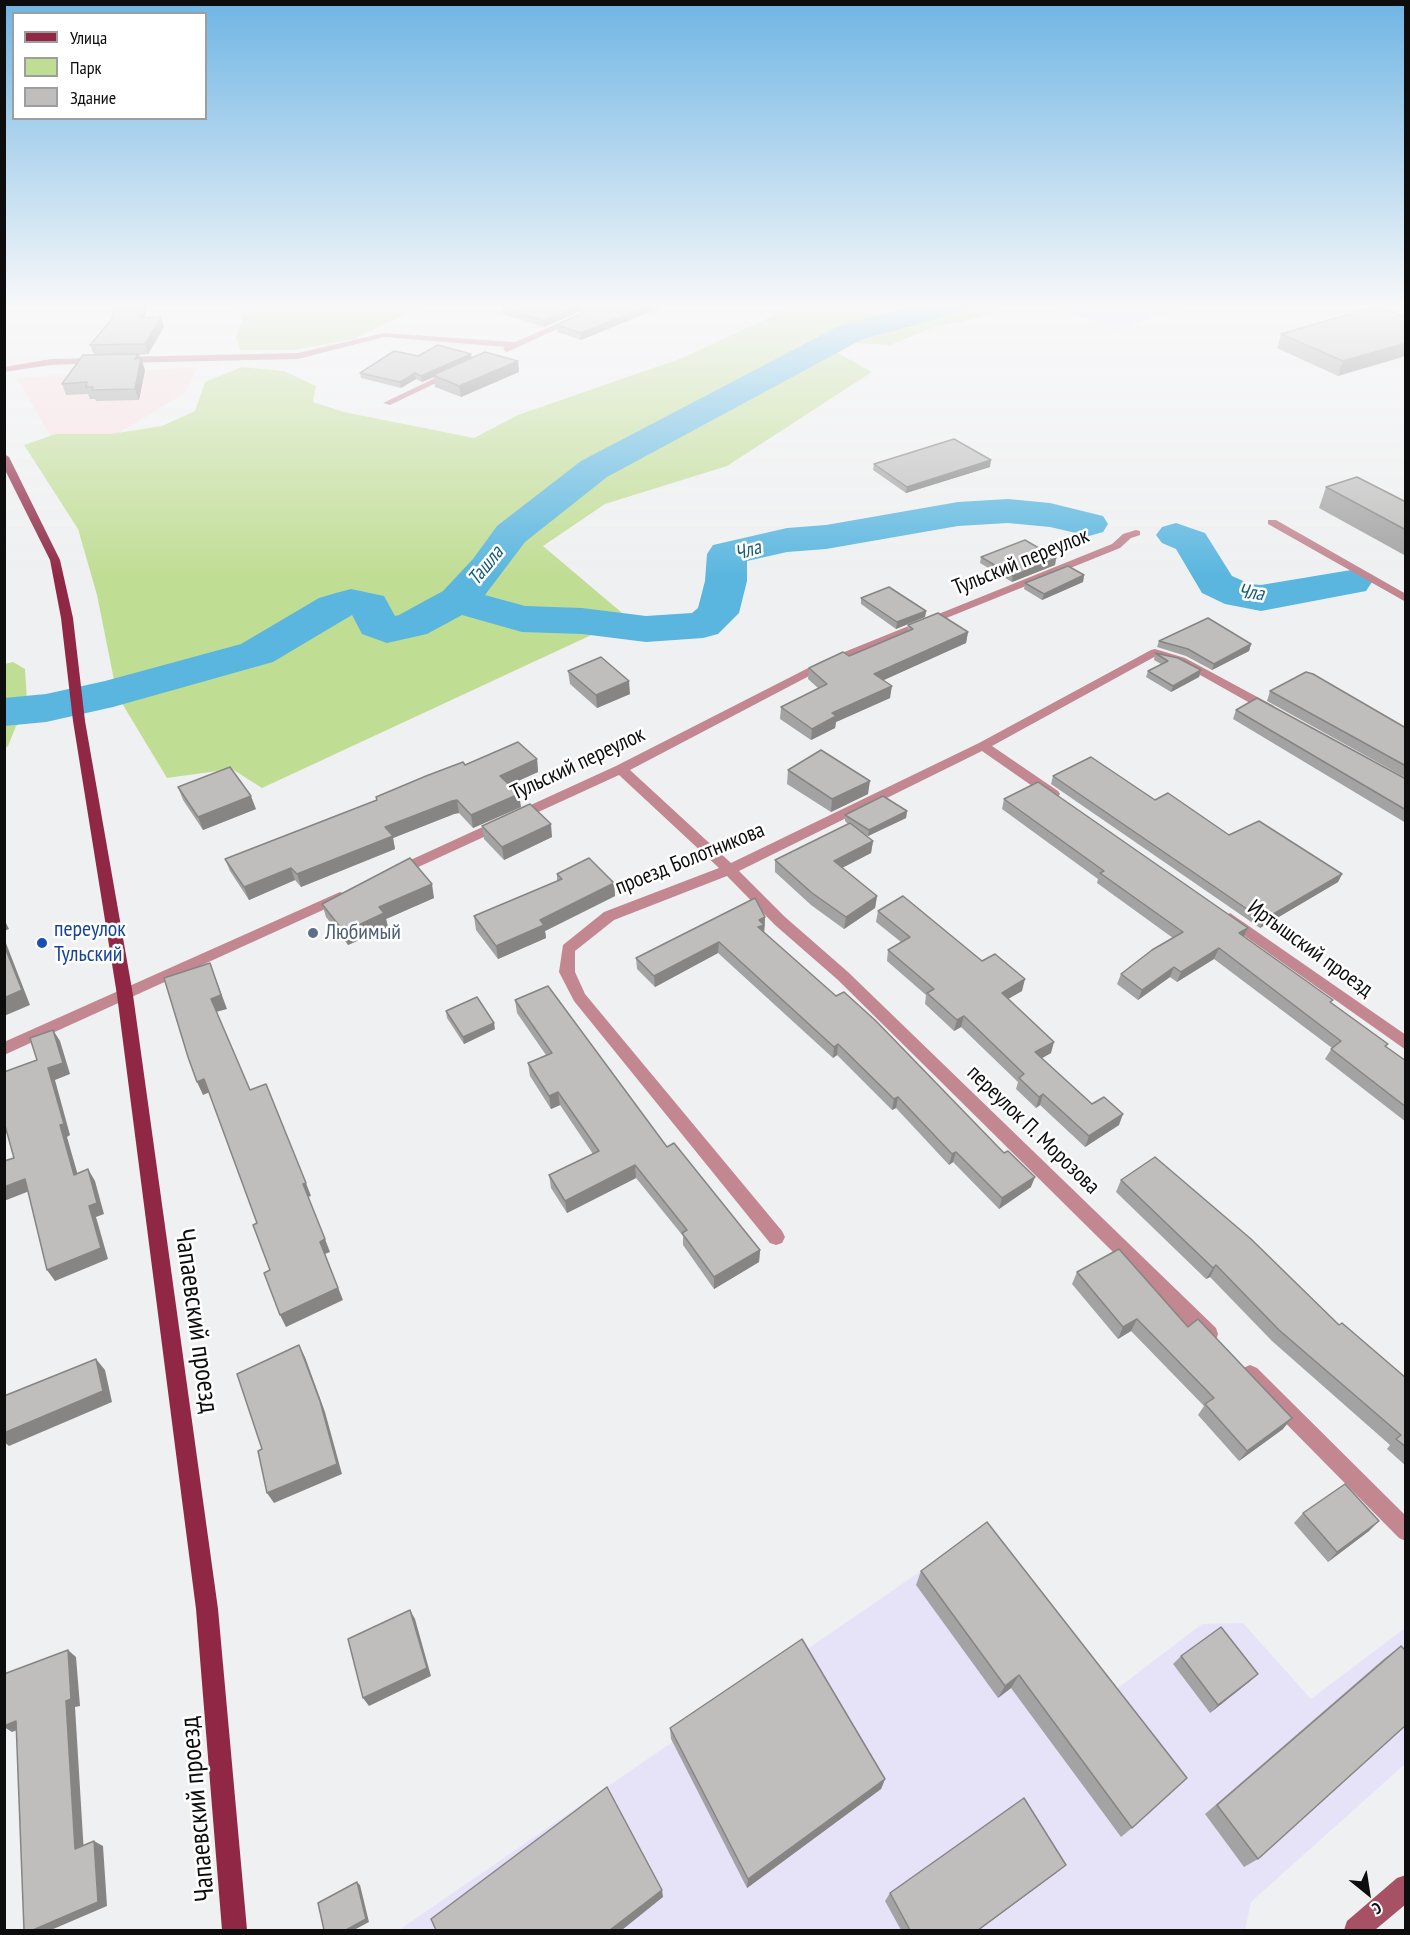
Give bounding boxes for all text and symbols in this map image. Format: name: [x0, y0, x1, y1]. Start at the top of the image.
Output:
legend: [12, 12, 207, 120]
text: Улица: [70, 26, 107, 49]
text: Парк: [70, 56, 101, 79]
text: Здание: [70, 86, 116, 109]
street label: Тульский переулок: [949, 523, 1093, 601]
water label: Чла: [732, 536, 764, 566]
water label: Ташла: [463, 542, 509, 590]
water label: Чла: [1237, 579, 1265, 607]
street label: Тульский переулок: [507, 721, 649, 807]
street label: проезд Болотникова: [611, 817, 769, 901]
street label: Иртышский проезд: [1242, 895, 1378, 1003]
place label: переулок Тульский: [54, 917, 126, 968]
place label: Любимый: [325, 920, 401, 946]
marker: Любимый: [306, 926, 320, 940]
marker: переулок Тульский: [35, 936, 49, 950]
street label: переулок П. Морозова: [961, 1060, 1105, 1200]
street label: Чапаевский проезд: [167, 1227, 225, 1415]
street label: Чапаевский проезд: [174, 1715, 222, 1903]
north arrow: [1338, 1863, 1398, 1923]
text: С: [1369, 1898, 1385, 1919]

